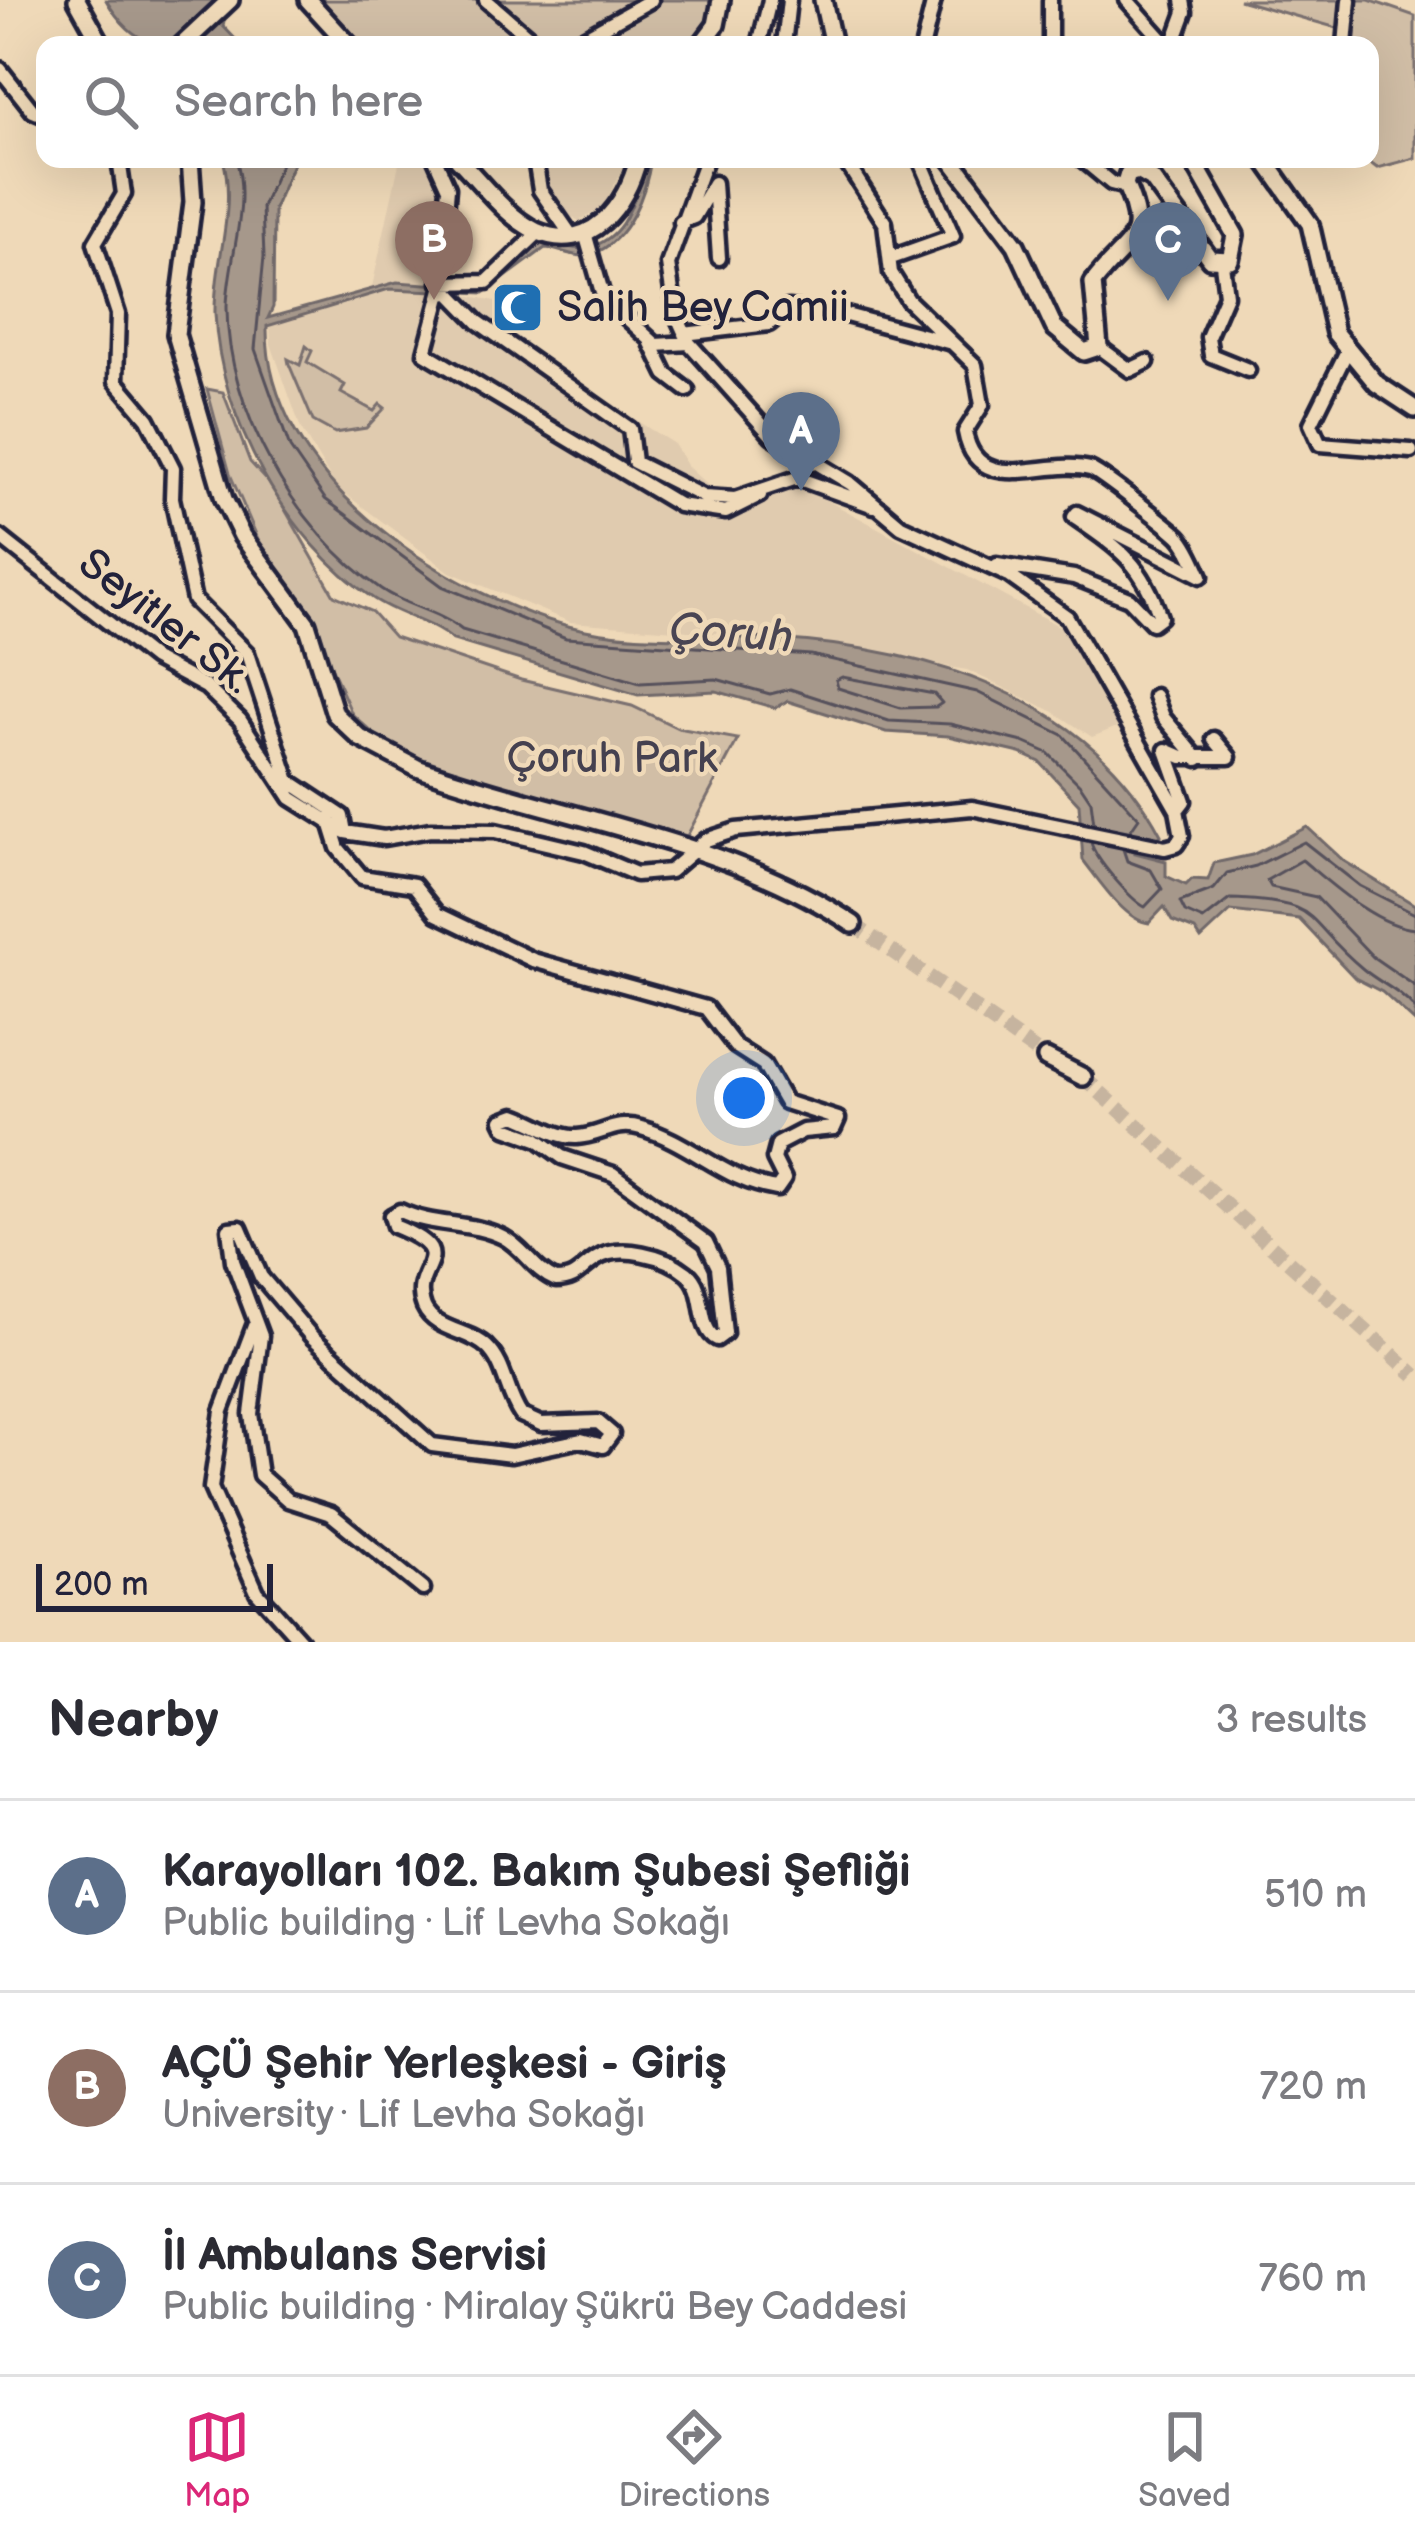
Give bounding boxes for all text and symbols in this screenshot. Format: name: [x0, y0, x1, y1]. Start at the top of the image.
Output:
search box: [36, 36, 1379, 168]
icon: search: [78, 69, 144, 135]
text: Search here: [174, 75, 423, 130]
pin: B: [395, 201, 473, 300]
pin: C: [1129, 202, 1207, 301]
mosque icon: Salih Bey Camii: [490, 280, 546, 336]
place label: Salih Bey Camii: [557, 283, 849, 334]
pin: A: [762, 392, 840, 491]
street label: Seyitler Sk.: [68, 538, 262, 706]
water label: Çoruh: [667, 602, 795, 666]
park label: Çoruh Park: [506, 734, 718, 785]
your location: [714, 1068, 774, 1128]
scale bar: [36, 1558, 273, 1611]
text: 200 m: [54, 1565, 148, 1605]
text: Nearby: [48, 1690, 219, 1751]
text: 3 results: [1215, 1697, 1367, 1744]
text: Karayolları 102. Bakım Şubesi Şefliği: [162, 1845, 911, 1900]
text: A: [75, 1872, 99, 1919]
text: 510 m: [1264, 1872, 1367, 1919]
text: Public building · Lif Levha Sokağı: [162, 1900, 730, 1947]
text: AÇÜ Şehir Yerleşkesi - Giriş: [162, 2037, 727, 2092]
text: B: [73, 2064, 101, 2111]
text: 720 m: [1259, 2064, 1367, 2111]
text: University · Lif Levha Sokağı: [162, 2092, 645, 2139]
text: İl Ambulans Servisi: [162, 2229, 547, 2284]
text: C: [73, 2256, 101, 2303]
text: 760 m: [1258, 2256, 1367, 2303]
text: Public building · Miralay Şükrü Bey Caddesi: [162, 2284, 907, 2331]
tab: Map: [184, 2404, 250, 2516]
tab: Directions: [619, 2404, 770, 2516]
tab: Saved: [1138, 2404, 1231, 2516]

